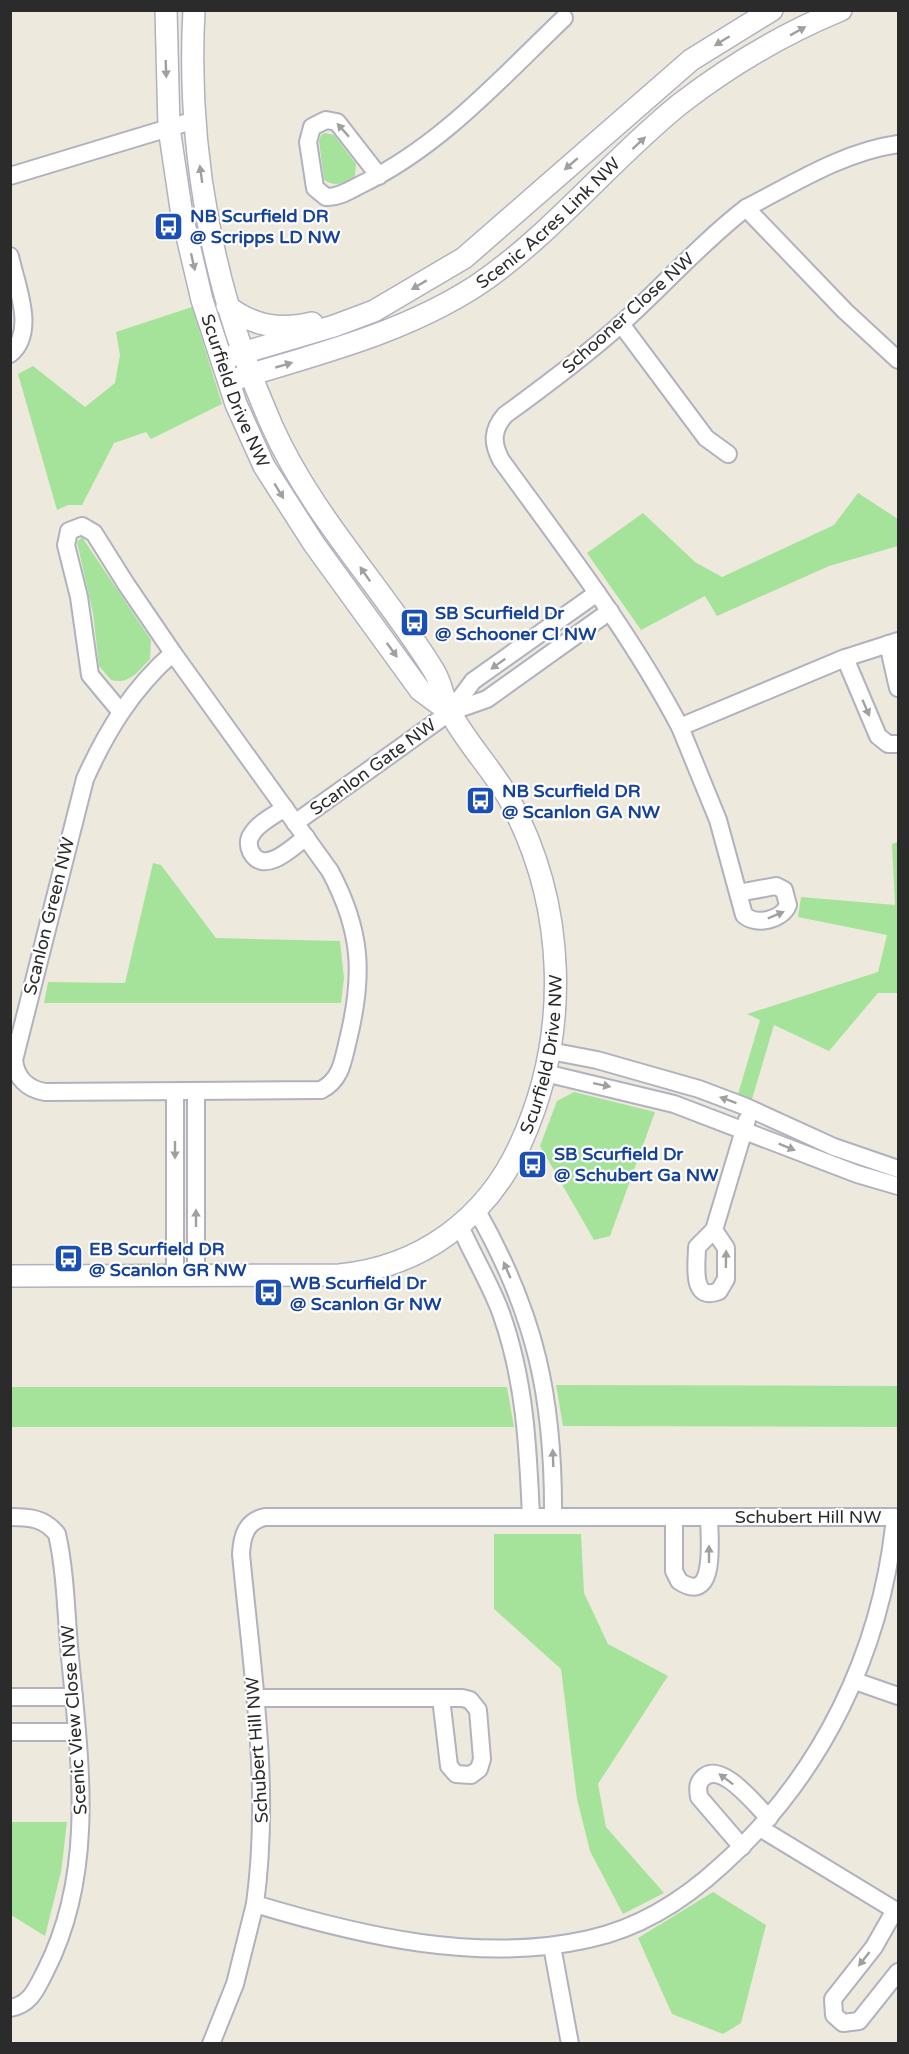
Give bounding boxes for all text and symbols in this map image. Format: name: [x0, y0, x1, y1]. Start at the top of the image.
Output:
one-way arrow: [790, 26, 807, 36]
one-way arrow: [713, 35, 730, 46]
one-way arrow: [161, 59, 170, 78]
one-way arrow: [337, 123, 350, 138]
one-way arrow: [631, 137, 646, 150]
street label: Scenic Acres Link NW: [472, 153, 625, 294]
one-way arrow: [564, 157, 579, 171]
one-way arrow: [196, 164, 205, 183]
place label: NB Scurfield DR @ Scripps LD NW: [190, 205, 341, 248]
bus stop icon: NB Scurfield DR @ Scripps LD NW: [153, 210, 185, 242]
street label: Schooner Close NW: [557, 248, 699, 378]
one-way arrow: [189, 252, 198, 271]
one-way arrow: [410, 280, 427, 290]
street label: Scurfield Drive NW: [196, 311, 274, 471]
one-way arrow: [275, 360, 293, 369]
one-way arrow: [274, 483, 285, 499]
one-way arrow: [360, 566, 371, 582]
place label: SB Scurfield Dr @ Schooner Cl NW: [435, 602, 597, 645]
bus stop icon: SB Scurfield Dr @ Schooner Cl NW: [398, 607, 430, 639]
one-way arrow: [385, 643, 397, 658]
one-way arrow: [490, 657, 505, 669]
one-way arrow: [862, 699, 871, 717]
street label: Scanlon Gate NW: [306, 714, 440, 820]
place label: NB Scurfield DR @ Scanlon GA NW: [502, 780, 661, 823]
bus stop icon: NB Scurfield DR @ Scanlon GA NW: [465, 785, 497, 817]
street label: Scanlon Green NW: [19, 835, 79, 997]
one-way arrow: [767, 910, 785, 920]
street label: Scurfield Drive NW: [515, 974, 566, 1137]
one-way arrow: [593, 1081, 612, 1090]
one-way arrow: [719, 1094, 737, 1104]
one-way arrow: [170, 1141, 180, 1160]
place label: SB Scurfield Dr @ Schubert Ga NW: [554, 1143, 719, 1186]
one-way arrow: [778, 1143, 796, 1153]
bus stop icon: SB Scurfield Dr @ Schubert Ga NW: [517, 1148, 549, 1180]
one-way arrow: [191, 1208, 201, 1227]
place label: EB Scurfield DR @ Scanlon GR NW: [89, 1238, 247, 1281]
bus stop icon: EB Scurfield DR @ Scanlon GR NW: [52, 1243, 84, 1275]
one-way arrow: [721, 1249, 731, 1268]
one-way arrow: [502, 1261, 512, 1279]
place label: WB Scurfield Dr @ Scanlon Gr NW: [290, 1272, 442, 1315]
bus stop icon: WB Scurfield Dr @ Scanlon Gr NW: [253, 1277, 285, 1309]
one-way arrow: [548, 1449, 558, 1468]
street label: Schubert Hill NW: [735, 1506, 881, 1528]
one-way arrow: [704, 1544, 714, 1563]
street label: Scenic View Close NW: [56, 1624, 92, 1816]
street label: Schubert Hill NW: [241, 1676, 273, 1824]
one-way arrow: [718, 1773, 734, 1785]
one-way arrow: [858, 1951, 870, 1967]

